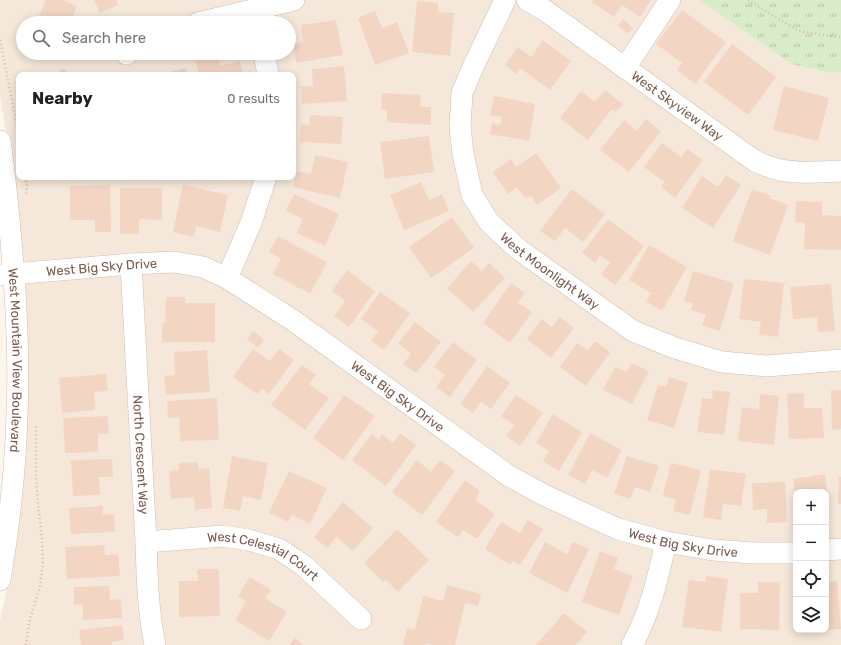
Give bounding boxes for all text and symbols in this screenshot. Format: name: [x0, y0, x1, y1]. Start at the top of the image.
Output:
search box: [16, 16, 296, 60]
icon: search: [30, 27, 52, 49]
text: Search here: [62, 29, 146, 47]
street label: West Skyview Way: [629, 68, 726, 143]
text: Nearby: [32, 88, 93, 108]
text: 0 results: [227, 91, 280, 106]
street label: West Moonlight Way: [497, 229, 603, 312]
street label: West Big Sky Drive: [46, 255, 158, 279]
street label: West Mountain View Boulevard: [6, 267, 25, 453]
street label: West Big Sky Drive: [348, 357, 447, 435]
street label: North Crescent Way: [131, 395, 152, 515]
map controls: [793, 489, 829, 633]
button: +: [793, 489, 829, 525]
street label: West Big Sky Drive: [627, 525, 738, 559]
button: −: [793, 525, 829, 561]
street label: West Celestial Court: [207, 528, 322, 583]
button: locate: [793, 561, 829, 597]
button: layers: [793, 597, 829, 633]

